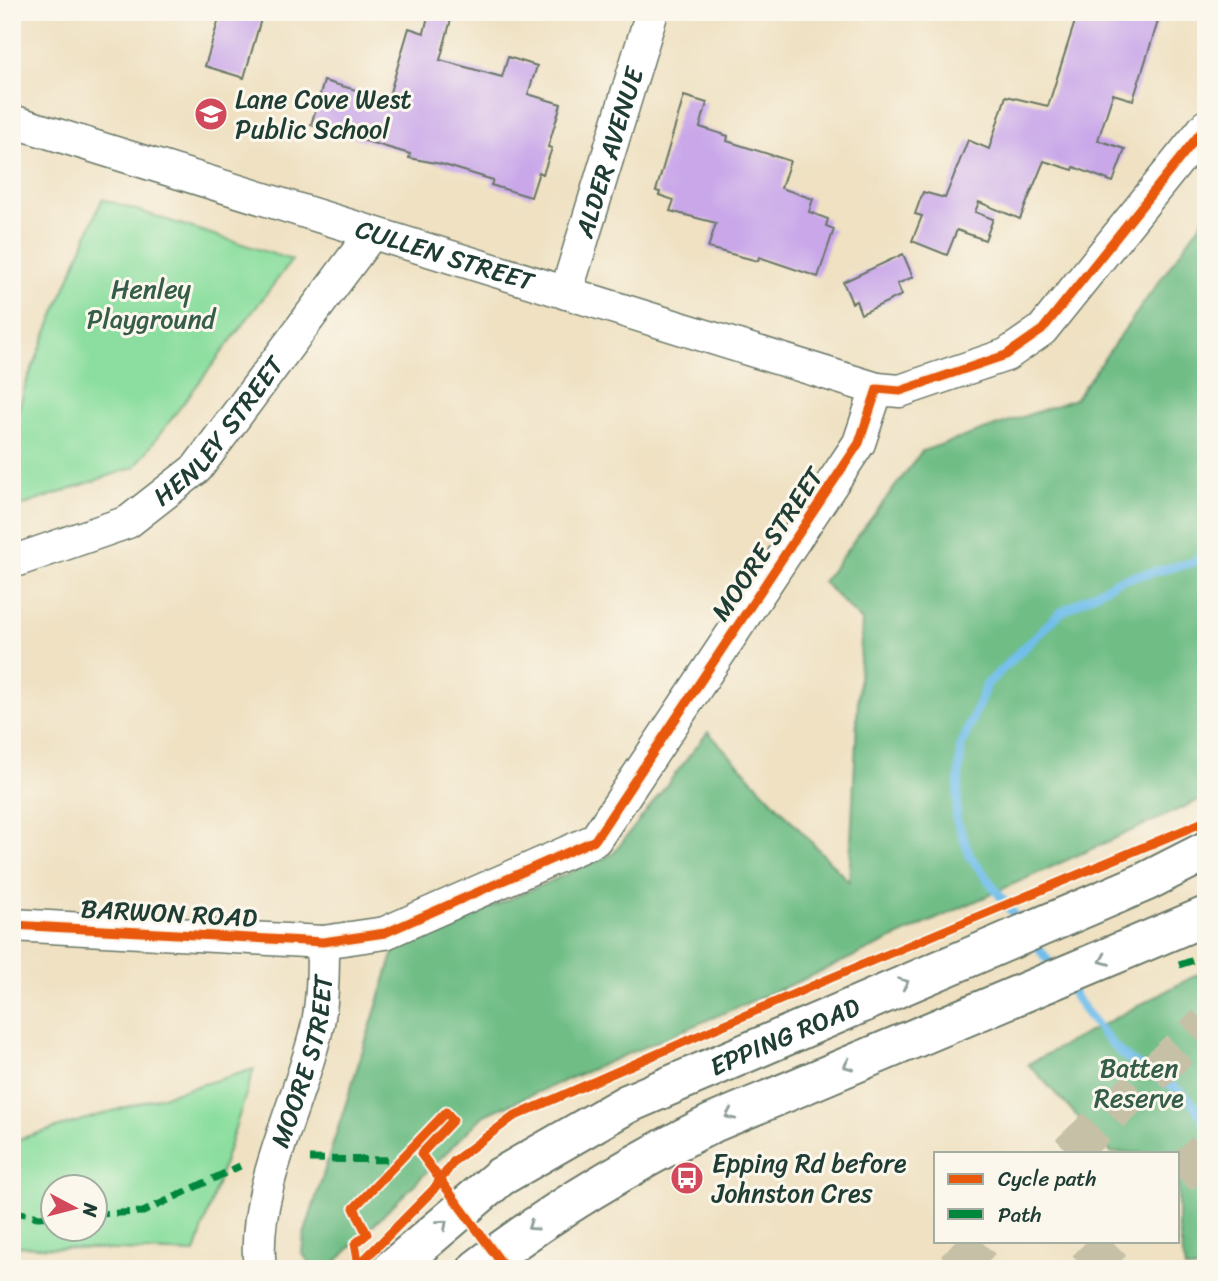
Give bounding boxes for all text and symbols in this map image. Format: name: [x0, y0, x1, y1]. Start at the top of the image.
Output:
street label: ALDER AVENUE: [561, 60, 657, 244]
place label: Lane Cove West Public School: [235, 76, 412, 152]
school or university icon: Lane Cove West Public School: [192, 95, 230, 133]
street label: CULLEN STREET: [350, 206, 542, 305]
park label: Henley Playground: [87, 266, 217, 342]
street label: HENLEY STREET: [142, 344, 297, 518]
street label: MOORE STREET: [698, 456, 837, 631]
street label: BARWON ROAD: [79, 885, 259, 941]
one-way arrow: [1098, 952, 1111, 966]
street label: MOORE STREET: [257, 972, 346, 1154]
one-way arrow: [897, 978, 909, 992]
street label: EPPING ROAD: [702, 984, 868, 1089]
park label: Batten Reserve: [1094, 1045, 1184, 1121]
one-way arrow: [843, 1057, 855, 1071]
one-way arrow: [725, 1107, 738, 1121]
place label: Epping Rd before Johnston Cres: [711, 1140, 907, 1216]
legend: [934, 1152, 1180, 1242]
bus stop icon: Epping Rd before Johnston Cres: [668, 1159, 706, 1197]
text: Cycle path: [998, 1160, 1097, 1198]
north arrow: [38, 1172, 108, 1242]
text: Path: [998, 1196, 1041, 1234]
text: N: [73, 1200, 108, 1219]
one-way arrow: [527, 1218, 540, 1231]
one-way arrow: [435, 1220, 448, 1232]

